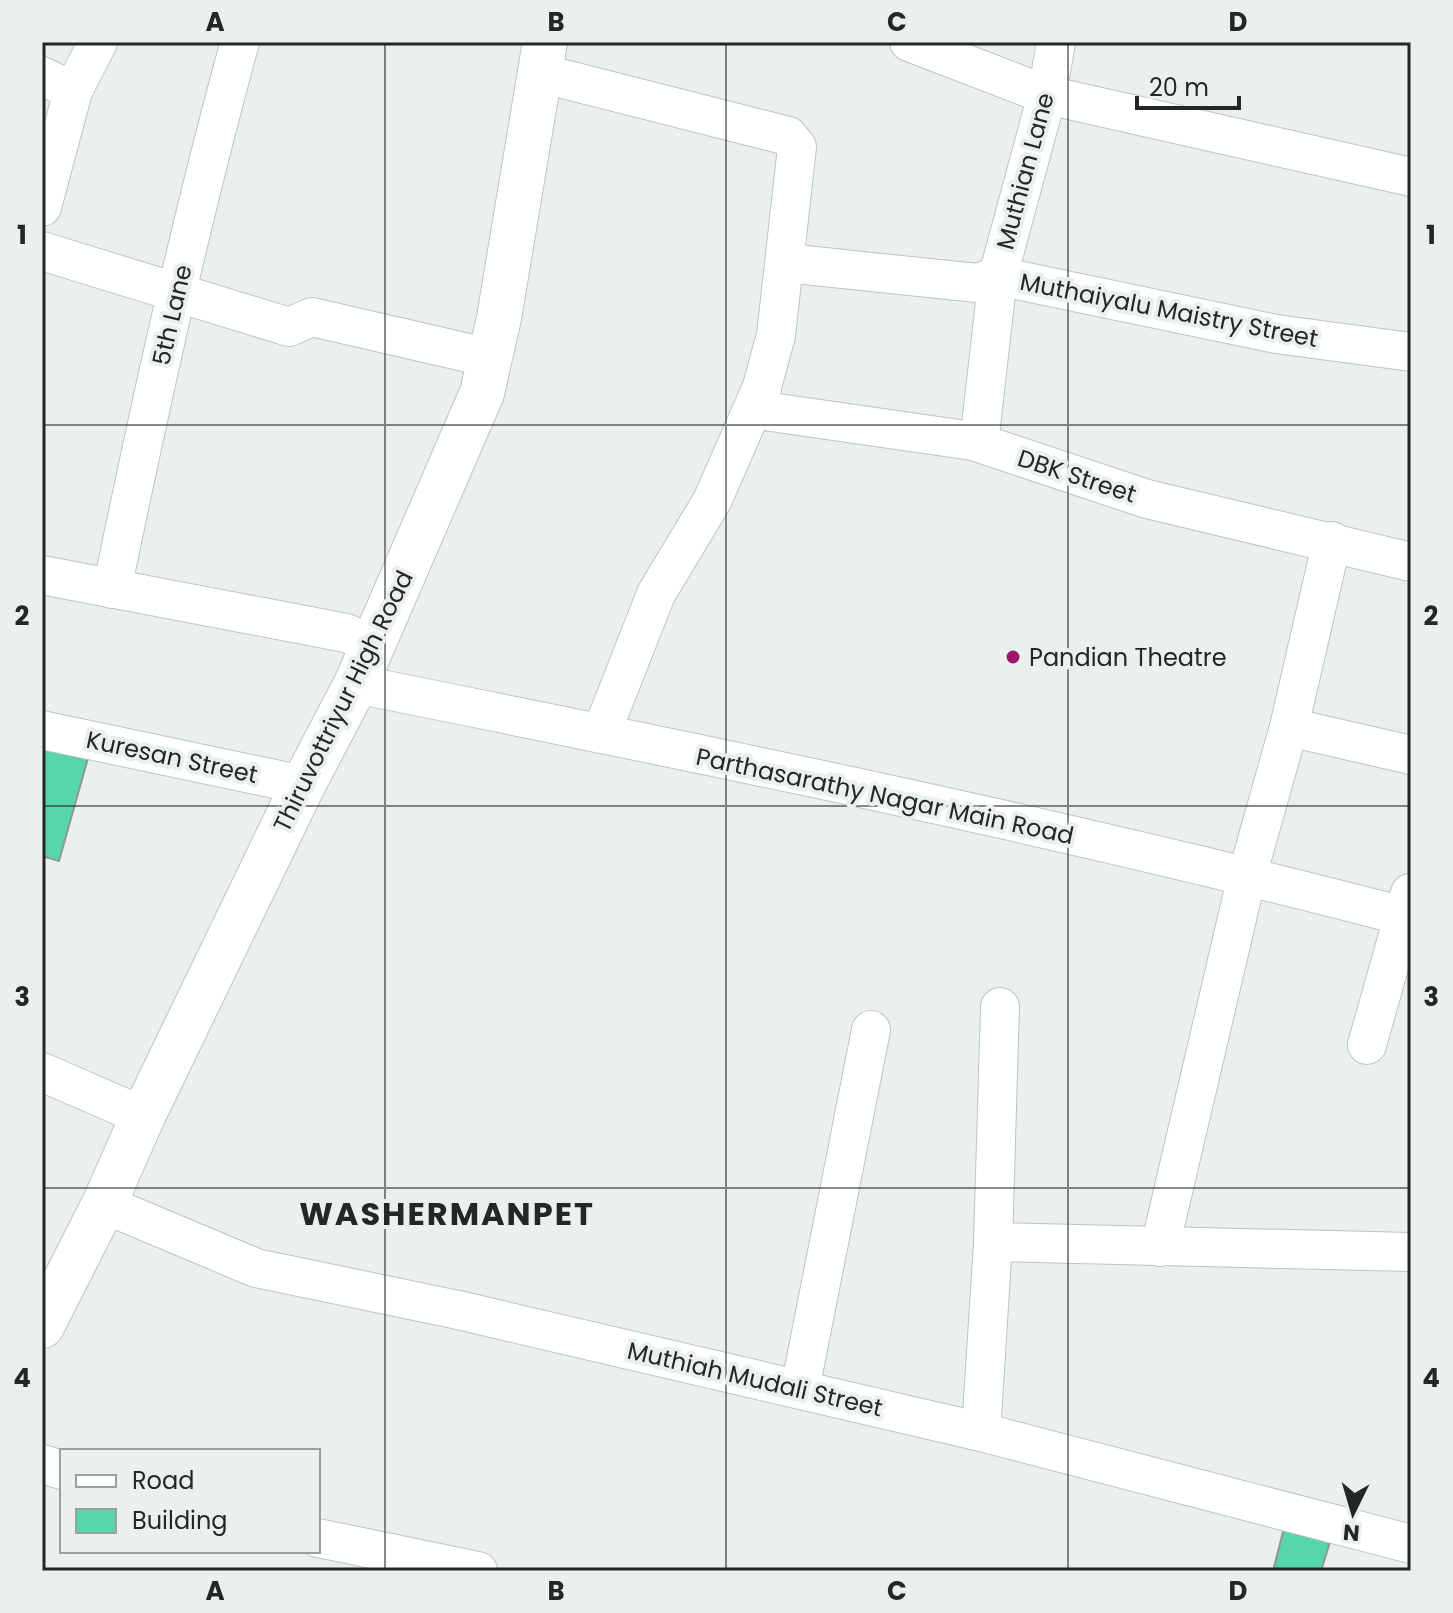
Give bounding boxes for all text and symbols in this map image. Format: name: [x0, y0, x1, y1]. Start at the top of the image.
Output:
text: A: [205, 4, 225, 40]
text: B: [547, 4, 565, 40]
text: C: [887, 4, 907, 40]
text: D: [1229, 4, 1248, 40]
scale bar: [1137, 60, 1239, 110]
text: 20 m: [1149, 71, 1209, 104]
street label: Muthian Lane: [988, 89, 1062, 253]
text: 1: [17, 217, 27, 253]
text: 1: [1426, 217, 1436, 253]
street label: 5th Lane: [144, 261, 200, 369]
street label: Muthaiyalu Maistry Street: [1017, 265, 1321, 355]
street label: DBK Street: [1014, 441, 1140, 511]
street label: Thiruvottriyur High Road: [265, 565, 421, 837]
text: 2: [15, 598, 30, 634]
text: 2: [1424, 598, 1439, 634]
place label: Pandian Theatre: [1029, 641, 1227, 674]
marker: Pandian Theatre: [1004, 648, 1022, 666]
street label: Kuresan Street: [83, 723, 261, 791]
street label: Parthasarathy Nagar Main Road: [693, 740, 1077, 852]
text: 3: [14, 979, 30, 1015]
text: 3: [1423, 979, 1439, 1015]
district label: WASHERMANPET: [299, 1191, 595, 1236]
street label: Muthiah Mudali Street: [624, 1334, 886, 1424]
text: 4: [13, 1360, 31, 1396]
text: 4: [1422, 1360, 1440, 1396]
legend: [60, 1449, 320, 1553]
text: Road: [132, 1464, 194, 1497]
north arrow: [1313, 1473, 1393, 1553]
text: Building: [132, 1504, 228, 1537]
text: N: [1342, 1516, 1361, 1549]
text: A: [205, 1573, 225, 1609]
text: B: [547, 1573, 565, 1609]
text: C: [887, 1573, 907, 1609]
text: D: [1229, 1573, 1248, 1609]

